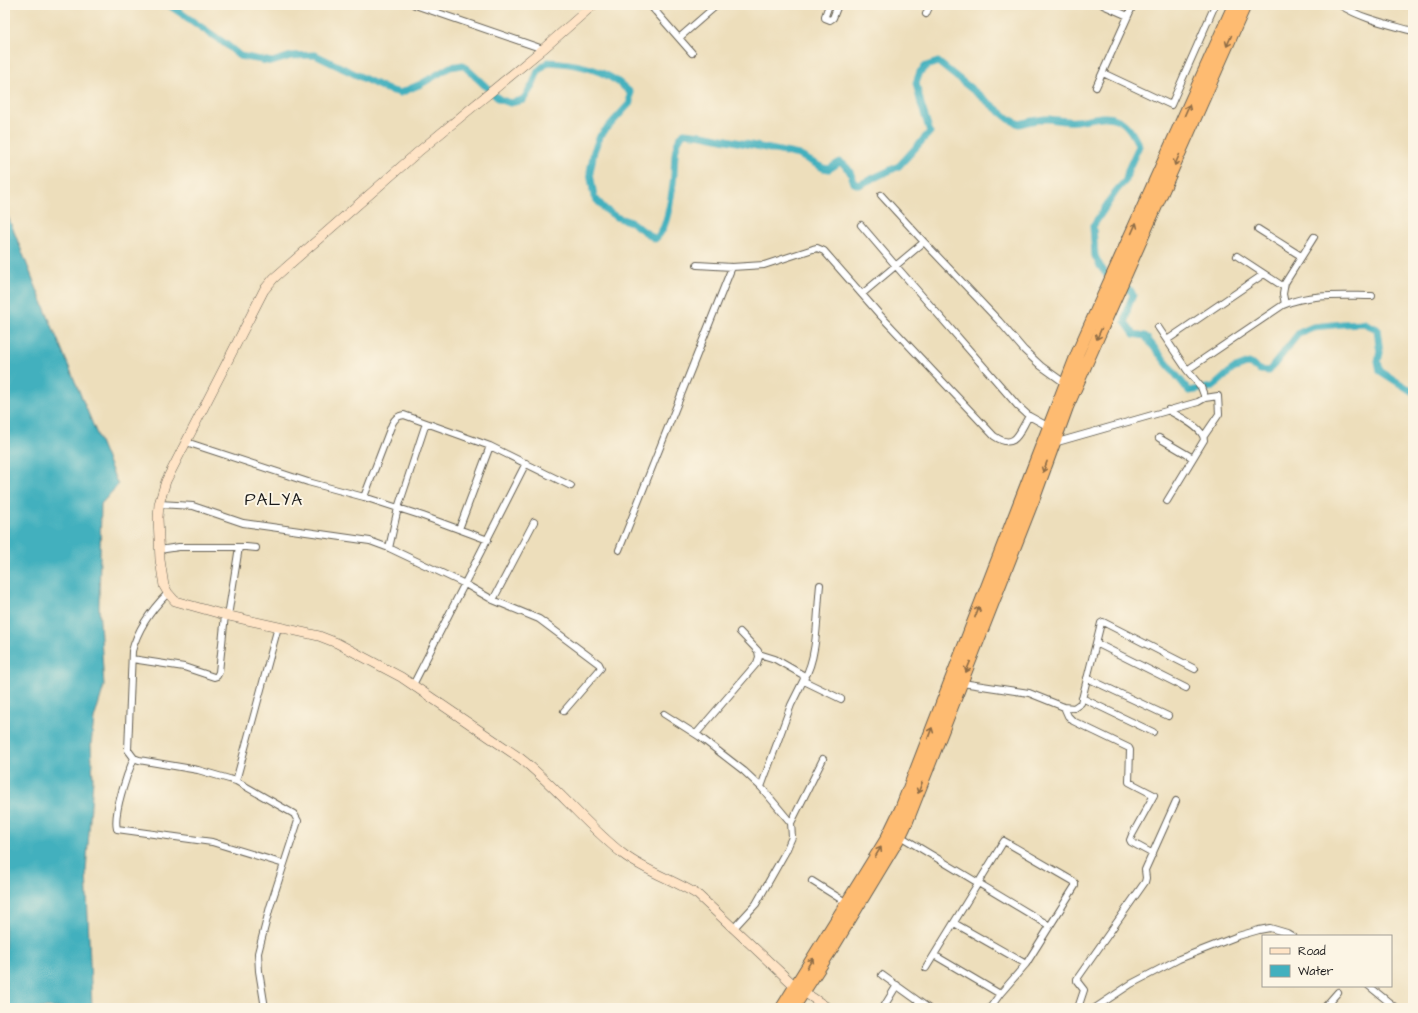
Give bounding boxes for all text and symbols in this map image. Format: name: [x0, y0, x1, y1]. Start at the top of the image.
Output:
one-way arrow: [1225, 34, 1232, 46]
one-way arrow: [1184, 104, 1191, 116]
one-way arrow: [1173, 153, 1180, 165]
one-way arrow: [1130, 223, 1138, 235]
one-way arrow: [1095, 328, 1103, 340]
one-way arrow: [1040, 461, 1048, 473]
district label: PALYA: [245, 488, 303, 512]
one-way arrow: [974, 607, 982, 619]
one-way arrow: [963, 661, 971, 673]
one-way arrow: [927, 728, 934, 740]
one-way arrow: [916, 782, 924, 794]
one-way arrow: [874, 847, 882, 858]
legend: [1262, 935, 1392, 987]
text: Road: [1298, 943, 1326, 960]
one-way arrow: [806, 957, 814, 969]
text: Water: [1298, 963, 1334, 980]

